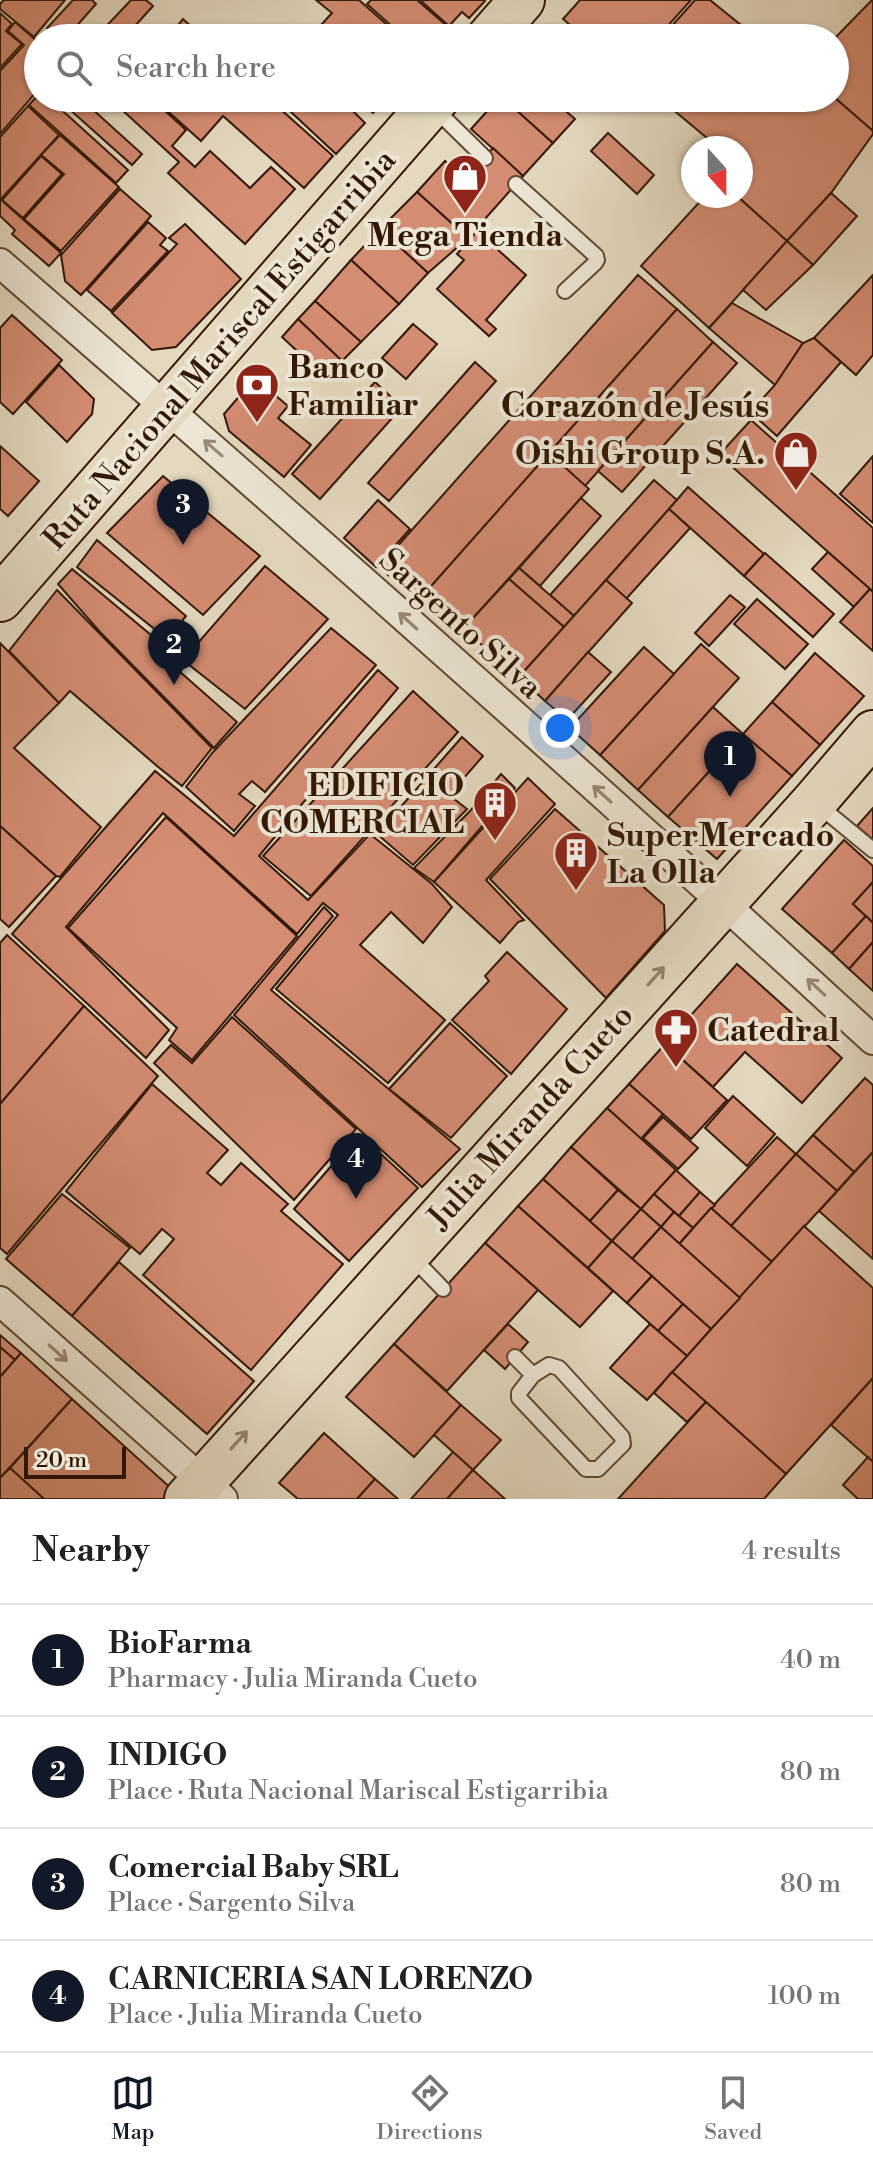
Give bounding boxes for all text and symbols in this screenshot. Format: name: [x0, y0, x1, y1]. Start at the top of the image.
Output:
search box: [24, 24, 849, 112]
icon: search: [52, 46, 96, 90]
text: Search here: [116, 49, 276, 87]
north arrow: [681, 136, 753, 208]
street label: Ruta Nacional Mariscal Estigarribia: [35, 140, 405, 558]
shop icon: Mega Tienda: [441, 152, 489, 215]
place label: Mega Tienda: [367, 216, 563, 256]
place label: Banco Familiar: [288, 348, 419, 425]
bank icon: Banco Familiar: [233, 361, 281, 424]
district label: Corazón de Jesús: [501, 386, 769, 428]
shop icon: Oishi Group S.A.: [772, 429, 820, 492]
place label: Oishi Group S.A.: [515, 434, 765, 474]
one-way arrow: [204, 440, 224, 458]
pin: 3: [157, 479, 209, 545]
street label: Sargento Silva: [371, 540, 551, 708]
one-way arrow: [398, 612, 418, 630]
pin: 2: [148, 619, 200, 685]
your location: [540, 708, 580, 748]
pin: 1: [704, 731, 756, 797]
place label: EDIFICIO COMERCIAL: [260, 766, 464, 843]
building icon: EDIFICIO COMERCIAL: [471, 779, 519, 842]
one-way arrow: [592, 785, 612, 803]
place label: SuperMercado La Olla: [607, 816, 834, 893]
building icon: SuperMercado La Olla: [552, 829, 600, 892]
one-way arrow: [647, 967, 665, 987]
one-way arrow: [806, 978, 826, 996]
street label: Julia Miranda Cueto: [419, 996, 642, 1238]
pharmacy icon: Catedral: [652, 1006, 700, 1069]
place label: Catedral: [707, 1011, 840, 1051]
pin: 4: [330, 1133, 382, 1199]
one-way arrow: [48, 1344, 68, 1362]
one-way arrow: [229, 1431, 247, 1451]
scale bar: [24, 1443, 126, 1479]
text: 20 m: [36, 1447, 87, 1474]
text: Nearby: [32, 1530, 150, 1572]
text: 4 results: [742, 1535, 841, 1567]
text: BioFarma: [108, 1625, 252, 1663]
text: 1: [52, 1644, 64, 1676]
text: 40 m: [780, 1644, 841, 1676]
text: Pharmacy · Julia Miranda Cueto: [108, 1663, 478, 1695]
text: INDIGO: [108, 1737, 227, 1775]
text: 2: [50, 1756, 66, 1788]
text: 80 m: [780, 1756, 841, 1788]
text: Place · Ruta Nacional Mariscal Estigarribia: [108, 1775, 609, 1807]
text: Comercial Baby SRL: [108, 1849, 398, 1887]
text: 3: [50, 1868, 66, 1900]
text: 80 m: [780, 1868, 841, 1900]
text: Place · Sargento Silva: [108, 1887, 355, 1919]
text: CARNICERIA SAN LORENZO: [108, 1961, 533, 1999]
text: 4: [49, 1980, 67, 2012]
text: 100 m: [768, 1980, 841, 2012]
text: Place · Julia Miranda Cueto: [108, 1999, 423, 2031]
tab: Map: [111, 2071, 155, 2146]
tab: Directions: [377, 2071, 483, 2146]
tab: Saved: [704, 2071, 762, 2146]

